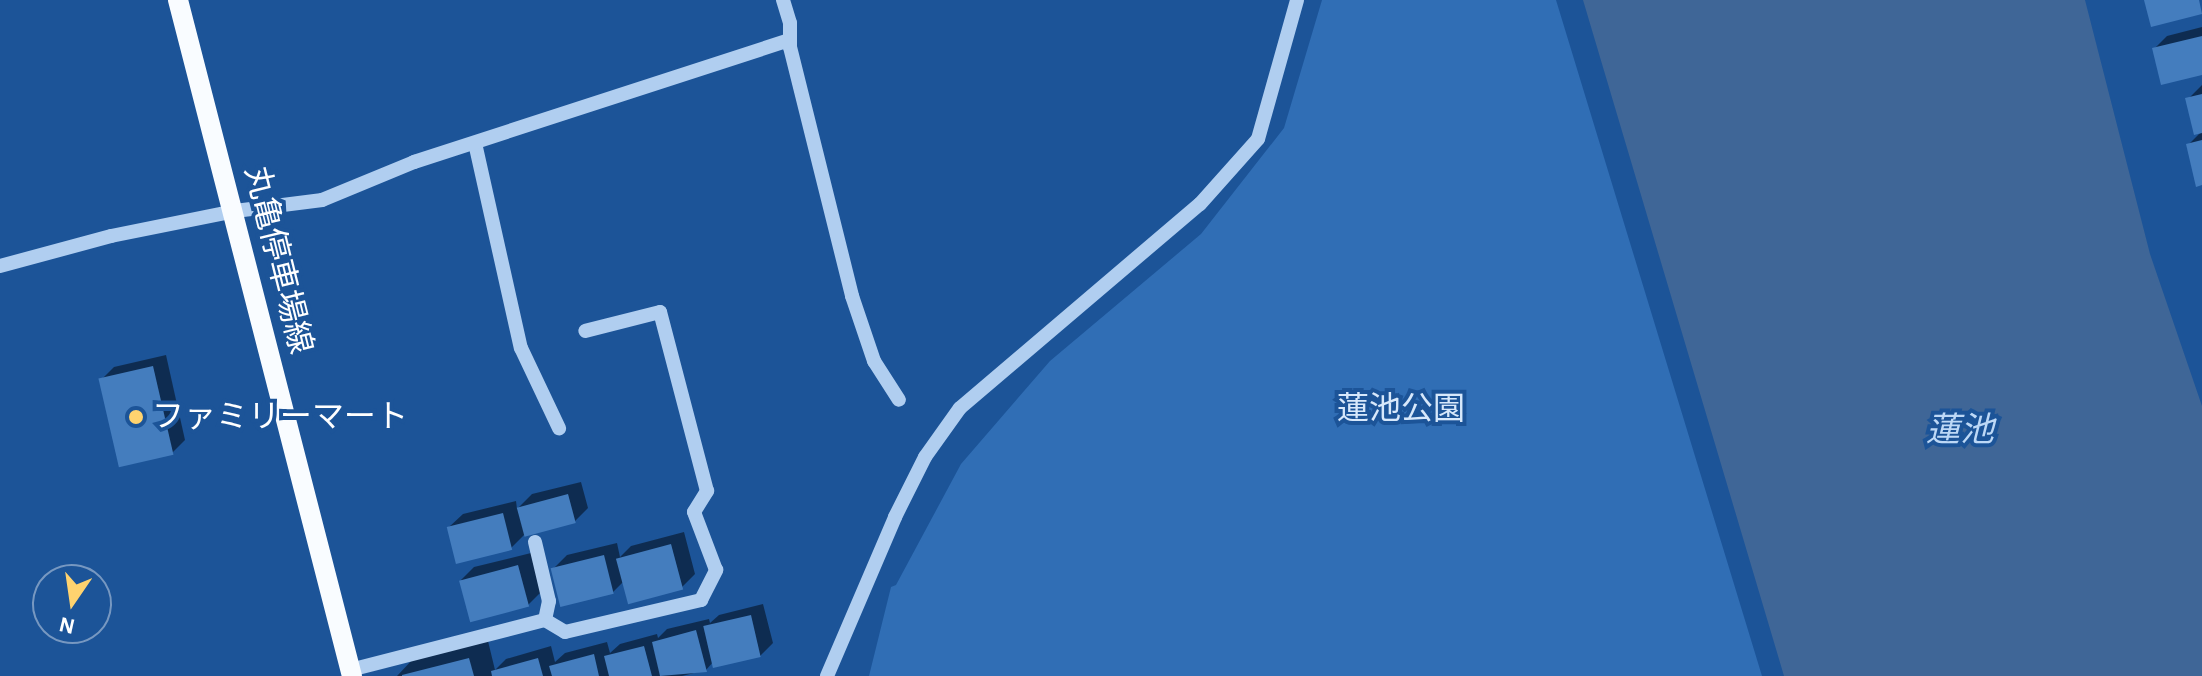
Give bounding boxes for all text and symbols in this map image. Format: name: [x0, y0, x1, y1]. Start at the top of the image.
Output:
street label: 丸亀停車場線: [236, 162, 320, 358]
park label: 蓮池公園: [1337, 390, 1465, 428]
place label: ファミリーマート: [152, 398, 408, 436]
marker: ファミリーマート: [127, 408, 145, 426]
water label: 蓮池: [1926, 412, 1994, 452]
north arrow: [32, 564, 112, 644]
text: N: [57, 613, 77, 638]

